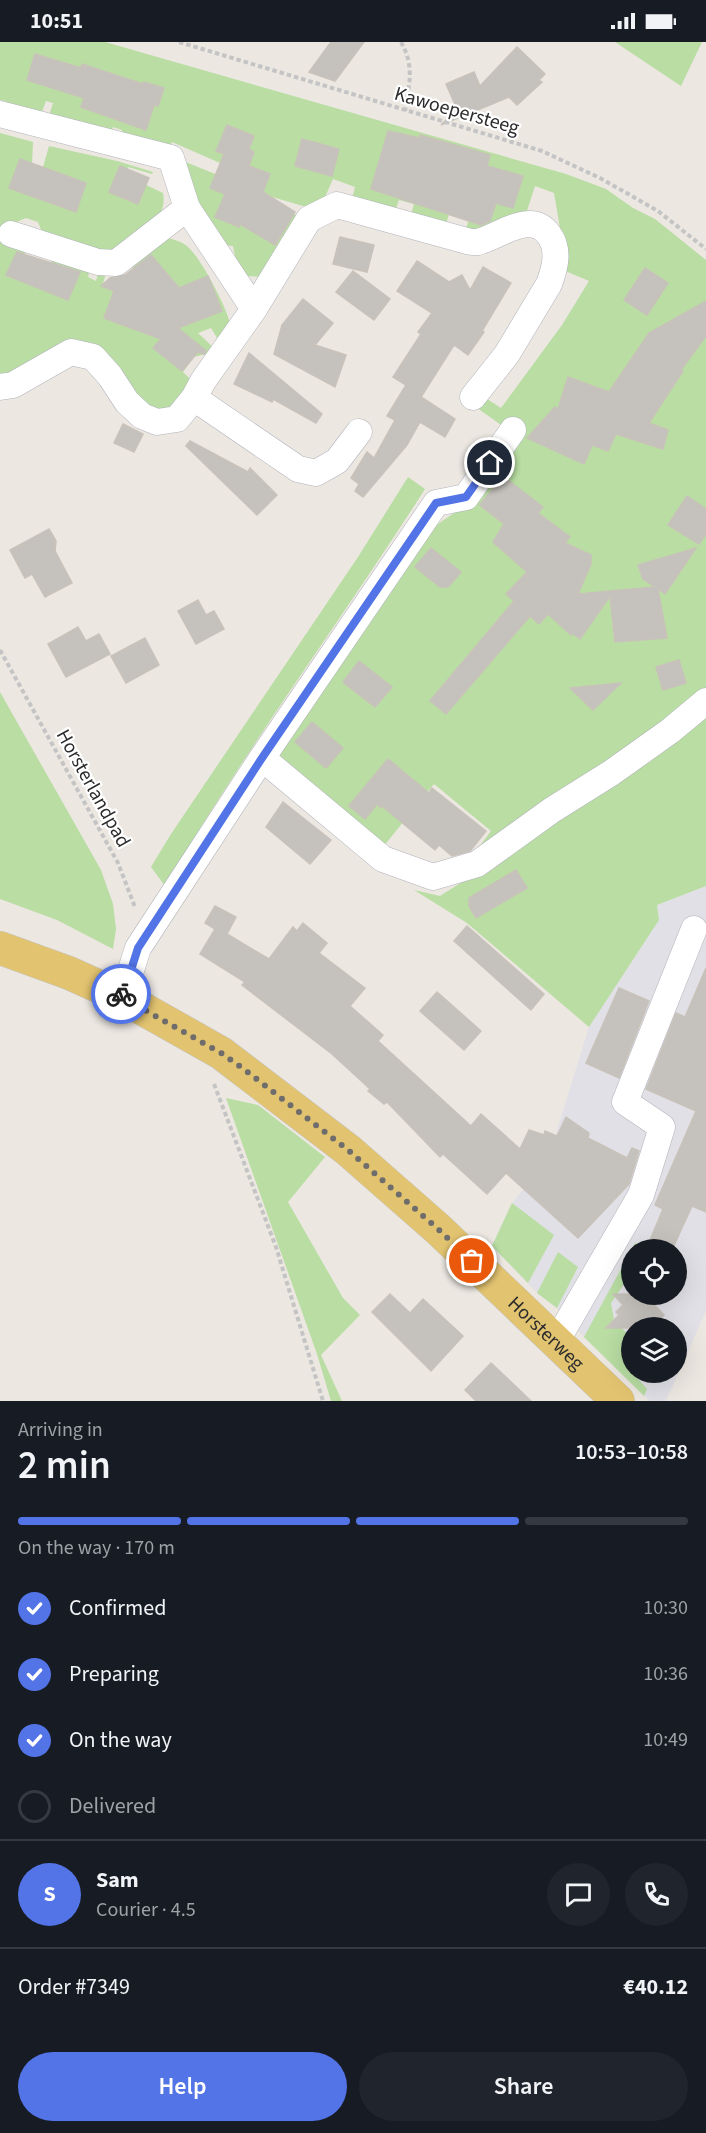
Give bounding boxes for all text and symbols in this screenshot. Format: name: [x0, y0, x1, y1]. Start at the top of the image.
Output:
text: 10:51: [30, 5, 83, 37]
street label: Kawoepersteeg: [391, 80, 522, 142]
pin: [464, 437, 515, 488]
icon: home: [473, 446, 506, 479]
street label: Horsterlandpad: [49, 724, 137, 853]
courier: [91, 964, 151, 1024]
icon: bike: [105, 978, 138, 1011]
pin: [446, 1235, 497, 1286]
map controls: [621, 1239, 687, 1383]
button: locate: [621, 1239, 687, 1305]
icon: bag: [455, 1244, 488, 1277]
street label: Horsterweg: [501, 1290, 590, 1377]
button: layers: [621, 1317, 687, 1383]
text: Arriving in: [18, 1416, 103, 1444]
text: 10:53–10:58: [575, 1436, 688, 1468]
text: 2 min: [18, 1438, 111, 1494]
text: On the way · 170 m: [18, 1534, 175, 1562]
icon: check: [18, 1592, 51, 1625]
text: Confirmed: [69, 1592, 166, 1624]
text: 10:30: [643, 1594, 688, 1622]
icon: check: [18, 1658, 51, 1691]
text: Preparing: [69, 1658, 159, 1690]
text: 10:36: [643, 1660, 688, 1688]
icon: check: [18, 1724, 51, 1757]
text: On the way: [69, 1724, 172, 1756]
text: 10:49: [643, 1726, 688, 1754]
text: Delivered: [69, 1790, 156, 1822]
button: chat: [547, 1863, 610, 1926]
button: phone: [625, 1863, 688, 1926]
text: Sam: [96, 1864, 139, 1896]
text: S: [43, 1878, 56, 1910]
text: Courier · 4.5: [96, 1896, 196, 1924]
text: Order #7349: [18, 1971, 130, 2003]
text: €40.12: [623, 1971, 688, 2003]
button: Help: [18, 2052, 347, 2121]
button: Share: [359, 2052, 688, 2121]

